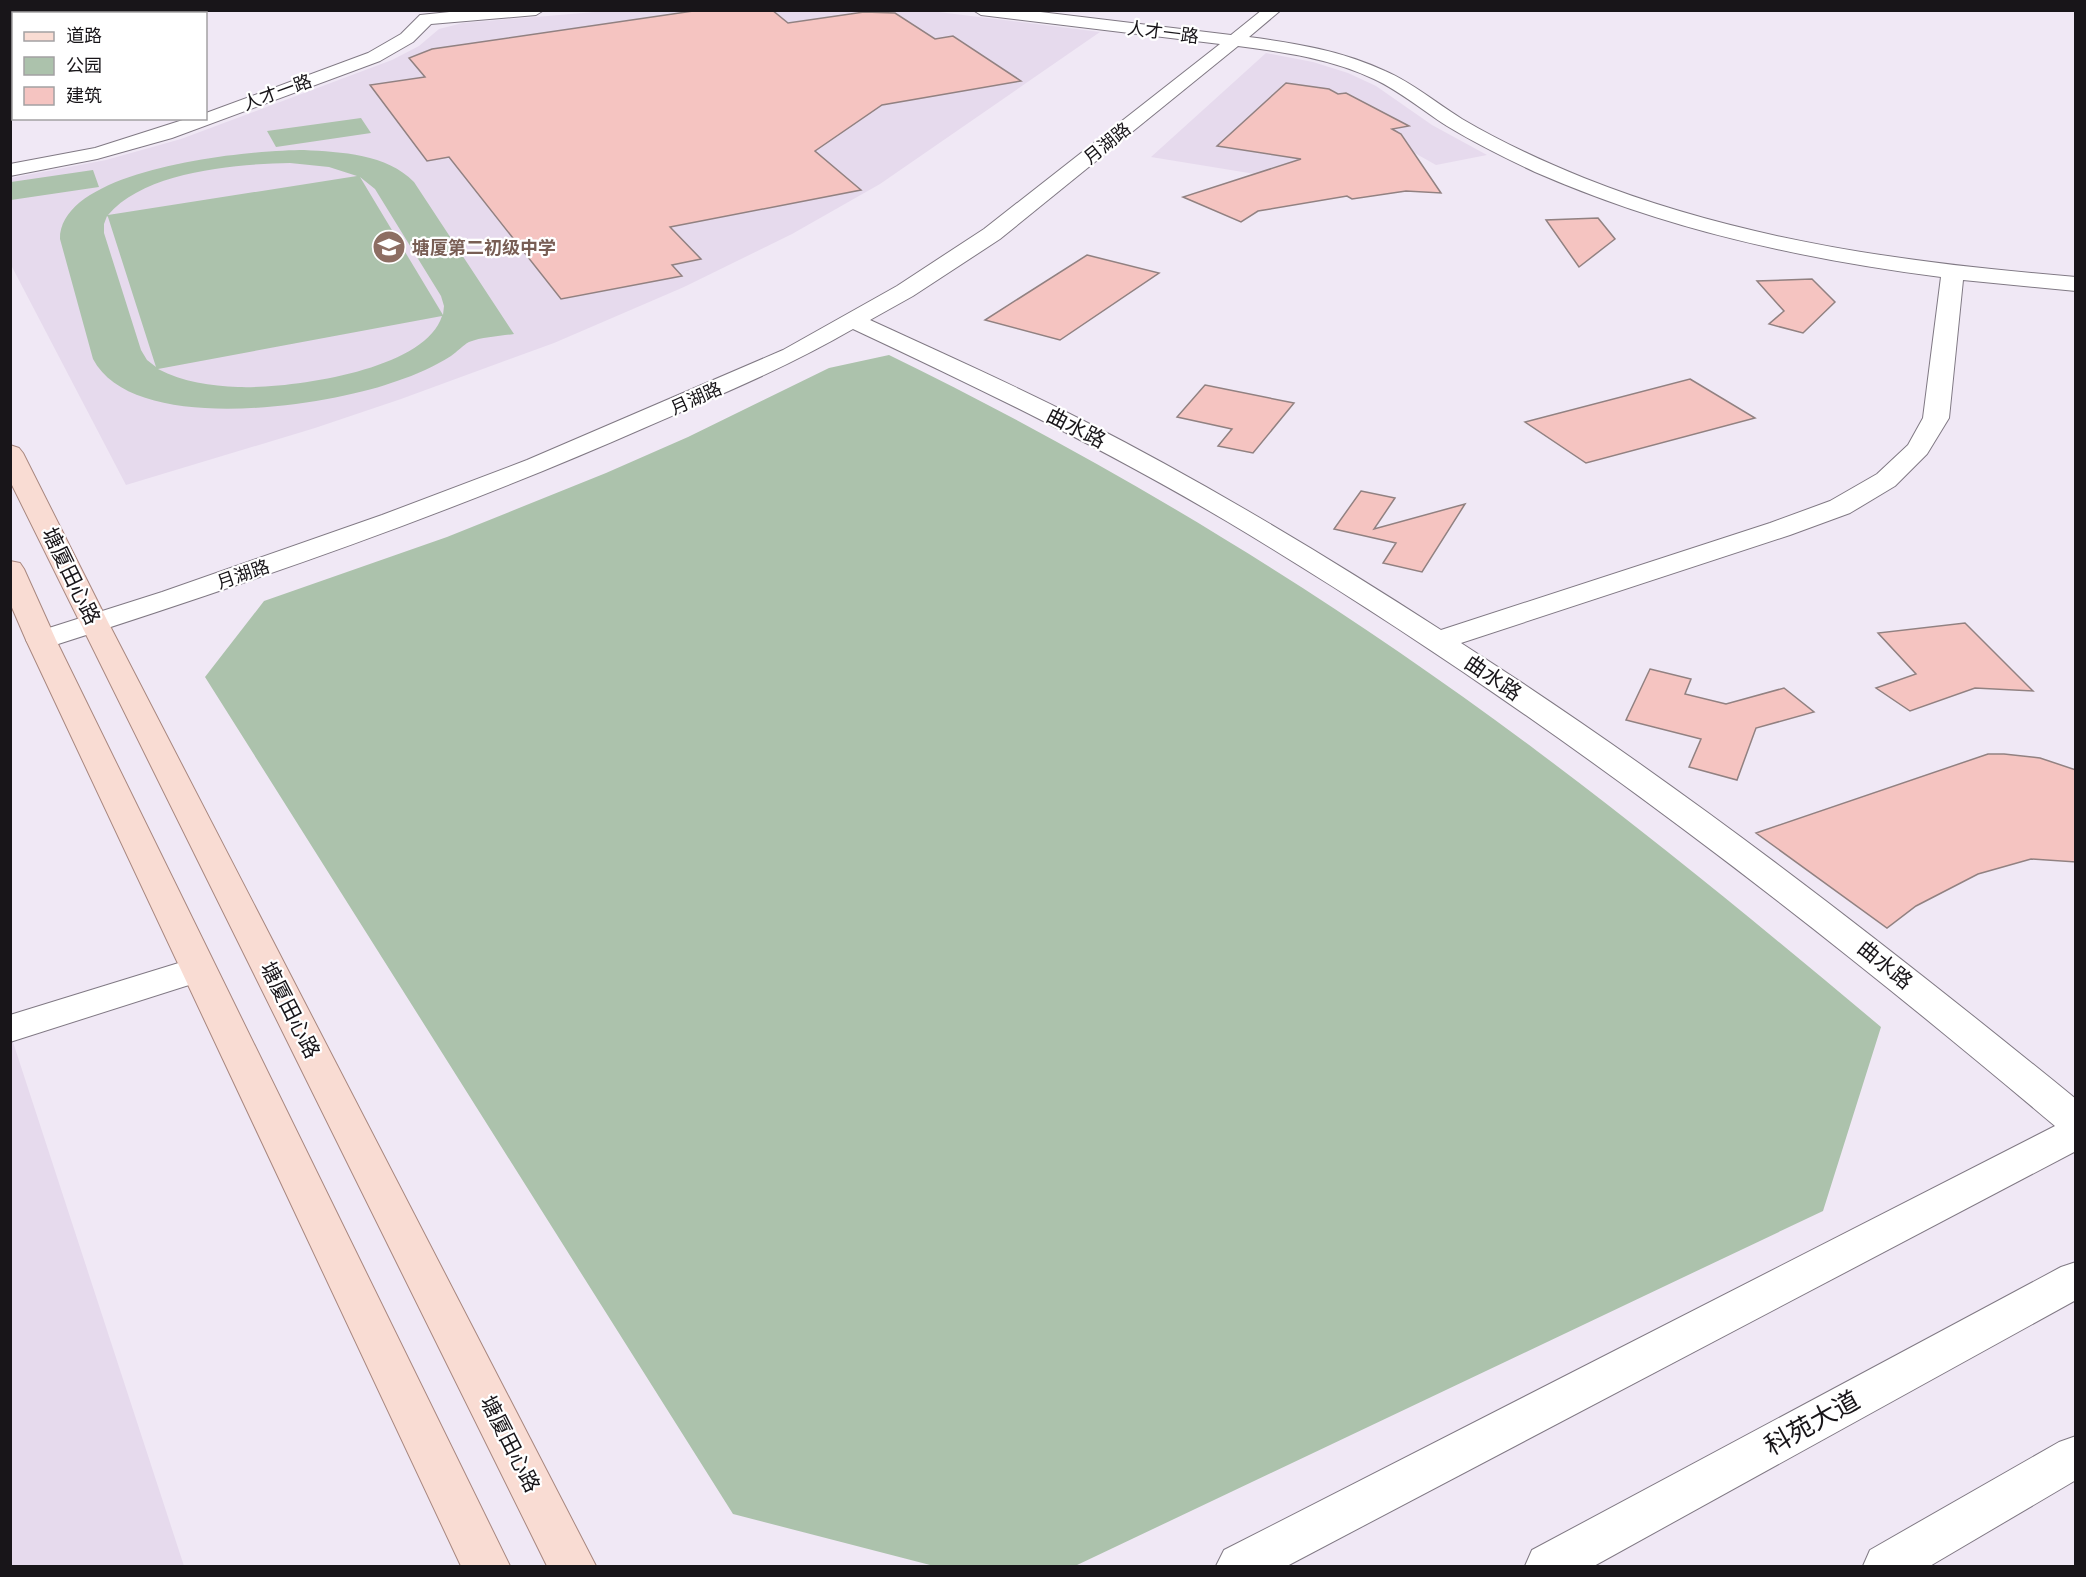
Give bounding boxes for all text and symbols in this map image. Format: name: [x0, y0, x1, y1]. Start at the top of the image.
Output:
legend: [12, 12, 207, 120]
street label: 人才一路: [1126, 17, 1200, 47]
text: 道路: [66, 25, 102, 46]
text: 公园: [66, 55, 102, 76]
street label: 人才一路: [240, 70, 314, 114]
text: 建筑: [66, 85, 102, 106]
street label: 月湖路: [1079, 118, 1135, 168]
school or university icon: 塘厦第二初级中学: [371, 229, 407, 265]
place label: 塘厦第二初级中学: [412, 237, 556, 258]
street label: 月湖路: [667, 377, 725, 419]
street label: 曲水路: [1042, 403, 1110, 453]
street label: 塘厦田心路: [37, 524, 105, 628]
street label: 月湖路: [214, 555, 272, 593]
street label: 曲水路: [1460, 650, 1526, 706]
street label: 曲水路: [1853, 936, 1917, 994]
street label: 塘厦田心路: [255, 958, 325, 1062]
street label: 科苑大道: [1759, 1385, 1865, 1461]
street label: 塘厦田心路: [475, 1392, 545, 1496]

